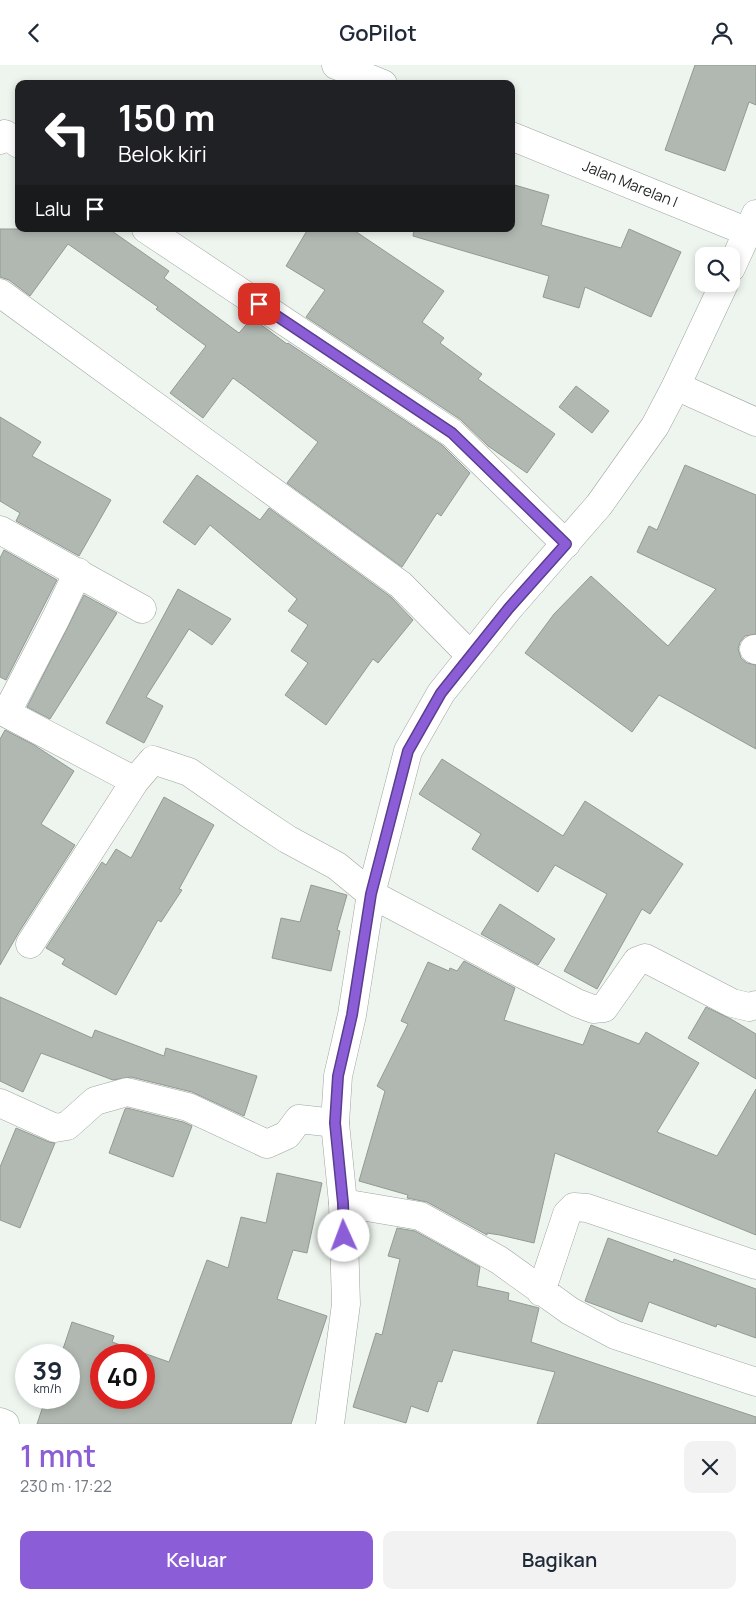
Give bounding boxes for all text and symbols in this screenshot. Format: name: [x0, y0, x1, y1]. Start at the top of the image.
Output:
text: GoPilot: [339, 18, 417, 48]
icon: back: [20, 19, 48, 47]
icon: person: [708, 19, 736, 47]
text: 150 m: [118, 94, 215, 142]
icon: left: [35, 100, 100, 165]
text: Belok kiri: [118, 139, 207, 169]
street label: Jalan Marelan I: [579, 155, 681, 212]
icon: arrive: [81, 195, 109, 223]
text: Lalu: [35, 196, 71, 222]
map controls: [695, 247, 740, 292]
button: search: [695, 247, 740, 292]
pin: [238, 283, 280, 325]
icon: arrive: [245, 290, 273, 318]
position arrow: [317, 1209, 369, 1261]
speed limit sign: 40: [90, 1344, 155, 1409]
text: 39: [32, 1353, 63, 1388]
text: km/h: [34, 1380, 61, 1397]
text: 1 mnt: [20, 1435, 96, 1476]
button: close: [684, 1441, 736, 1493]
text: 230 m · 17:22: [20, 1475, 112, 1497]
button: Keluar: [20, 1531, 373, 1589]
button: Bagikan: [383, 1531, 736, 1589]

